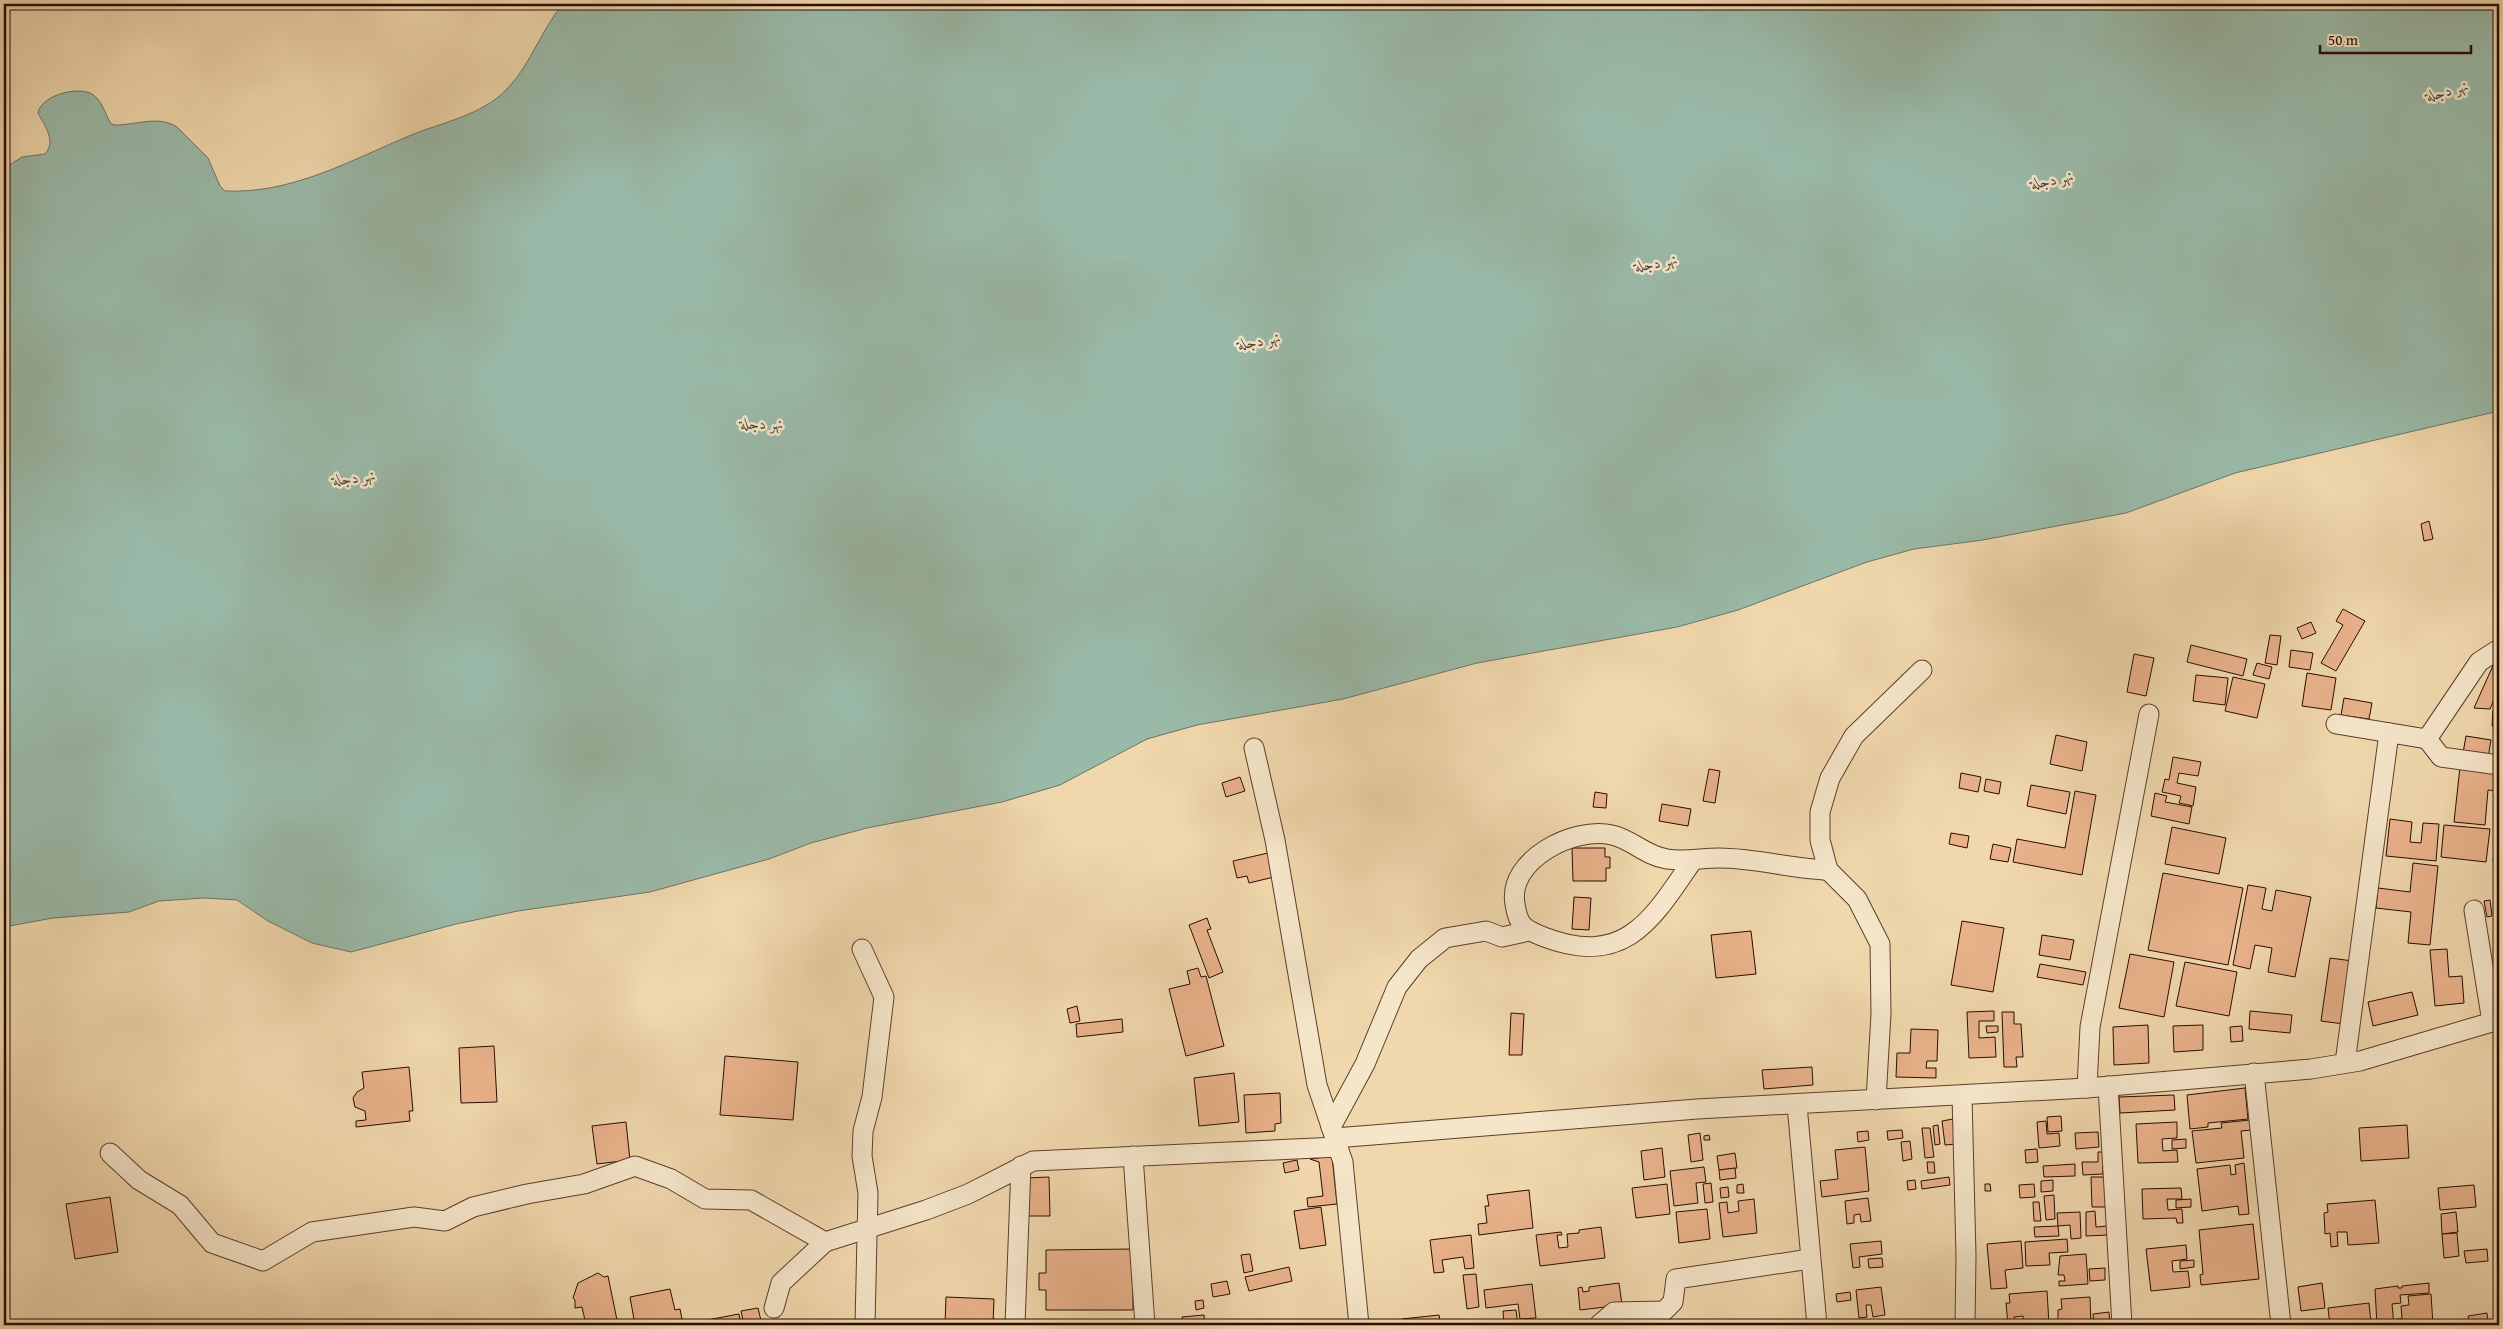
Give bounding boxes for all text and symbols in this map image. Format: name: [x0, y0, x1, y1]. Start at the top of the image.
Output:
scale bar: [2320, 22, 2472, 54]
text: 50 m: [2328, 29, 2359, 50]
water label: نهر دجلة: [2421, 72, 2471, 108]
water label: نهر دجلة: [2026, 163, 2076, 196]
water label: نهر دجلة: [1630, 246, 1680, 278]
water label: نهر دجلة: [1233, 324, 1283, 356]
water label: نهر دجلة: [738, 411, 784, 435]
water label: نهر دجلة: [329, 462, 377, 492]

